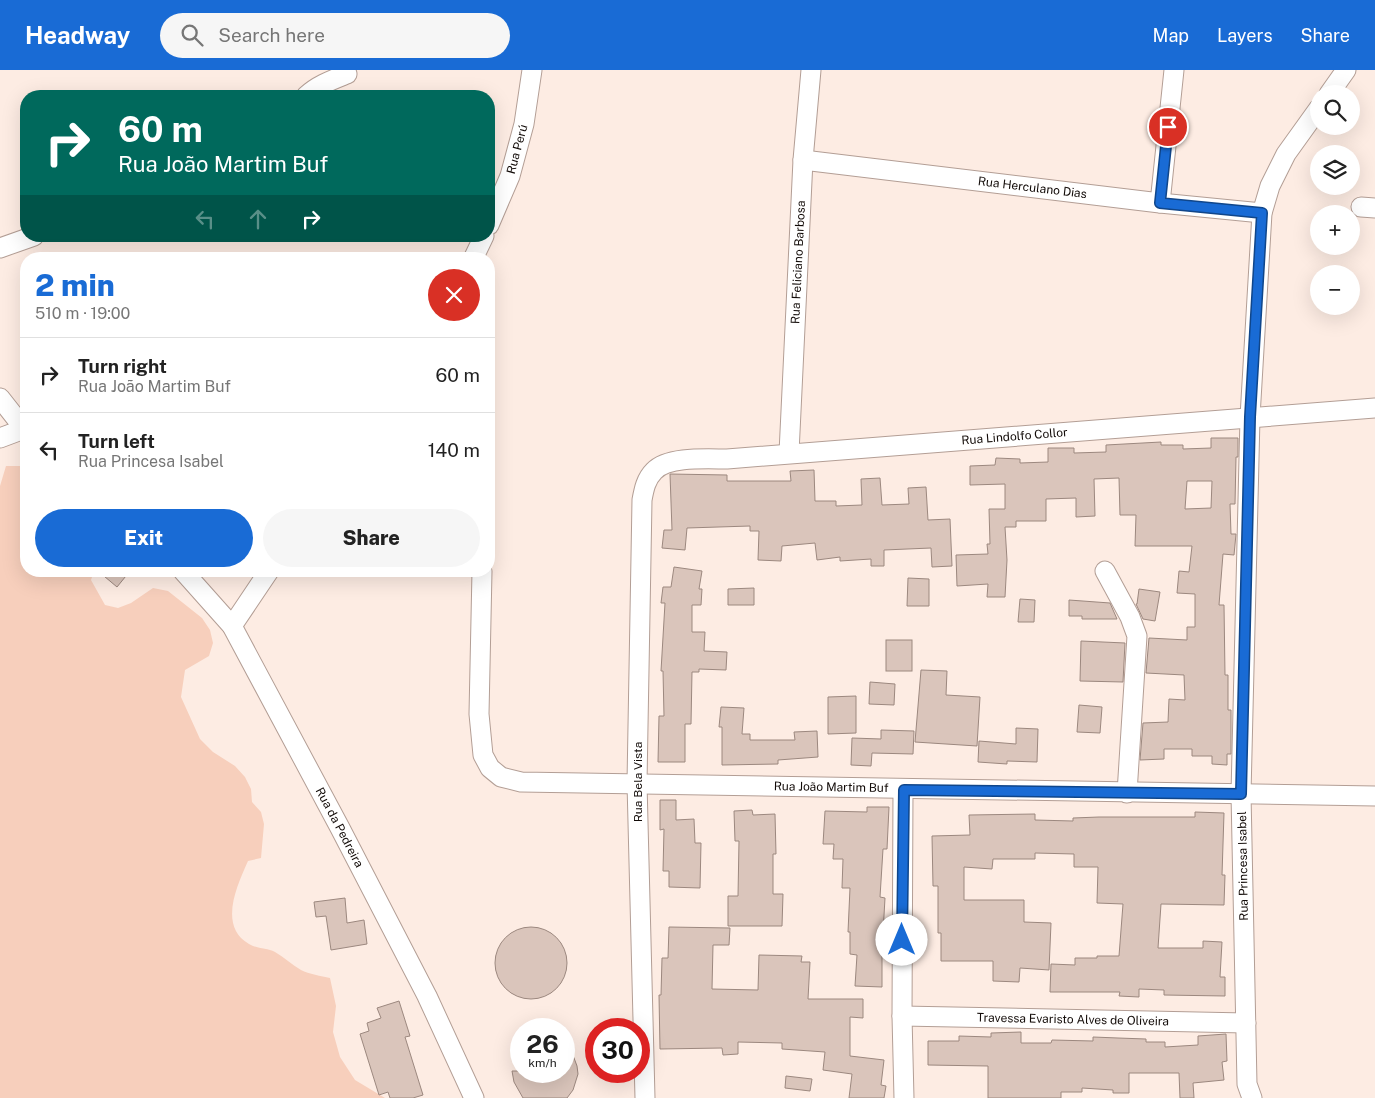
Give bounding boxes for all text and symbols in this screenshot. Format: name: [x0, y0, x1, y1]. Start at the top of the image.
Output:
search box: [160, 13, 510, 58]
text: Headway: [25, 21, 130, 49]
icon: search: [178, 21, 206, 49]
text: Search here: [218, 24, 325, 46]
text: Map: [1153, 25, 1189, 46]
text: Layers: [1217, 25, 1273, 46]
text: Share: [1301, 25, 1350, 46]
map controls: [1310, 85, 1360, 315]
button: search: [1310, 85, 1360, 135]
pin: [1147, 106, 1189, 148]
text: 60 m: [118, 109, 203, 150]
icon: right: [35, 110, 100, 175]
icon: arrive: [1154, 113, 1182, 141]
street label: Rua Perú: [504, 123, 531, 176]
button: layers: [1310, 145, 1360, 195]
text: Rua João Martim Buf: [118, 151, 328, 177]
street label: Rua Herculano Dias: [977, 174, 1088, 201]
street label: Rua Feliciano Barbosa: [788, 200, 808, 324]
icon: left: [191, 205, 219, 233]
icon: ahead: [244, 205, 272, 233]
icon: right: [297, 205, 325, 233]
button: +: [1310, 205, 1360, 255]
button: −: [1310, 265, 1360, 315]
text: 2 min: [35, 267, 115, 303]
button: close: [428, 269, 480, 321]
text: 510 m · 19:00: [35, 304, 130, 323]
text: Turn right: [78, 355, 167, 377]
icon: right: [35, 361, 63, 389]
text: 60 m: [436, 364, 480, 386]
text: Rua João Martim Buf: [78, 377, 231, 396]
street label: Rua Lindolfo Collor: [961, 425, 1068, 448]
text: Turn left: [78, 430, 155, 452]
icon: left: [35, 436, 63, 464]
text: 140 m: [428, 439, 480, 461]
text: Rua Princesa Isabel: [78, 452, 224, 471]
button: Exit: [35, 509, 253, 567]
button: Share: [263, 509, 480, 567]
street label: Rua Bela Vista: [631, 742, 645, 822]
street label: Rua João Martim Buf: [774, 779, 889, 795]
street label: Rua da Pedreira: [313, 785, 366, 870]
street label: Rua Princesa Isabel: [1235, 811, 1251, 921]
position arrow: [875, 913, 927, 965]
street label: Travessa Evaristo Alves de Oliveira: [977, 1011, 1169, 1028]
speed limit sign: 30: [585, 1018, 650, 1083]
text: 26: [526, 1029, 559, 1059]
text: km/h: [528, 1056, 557, 1070]

